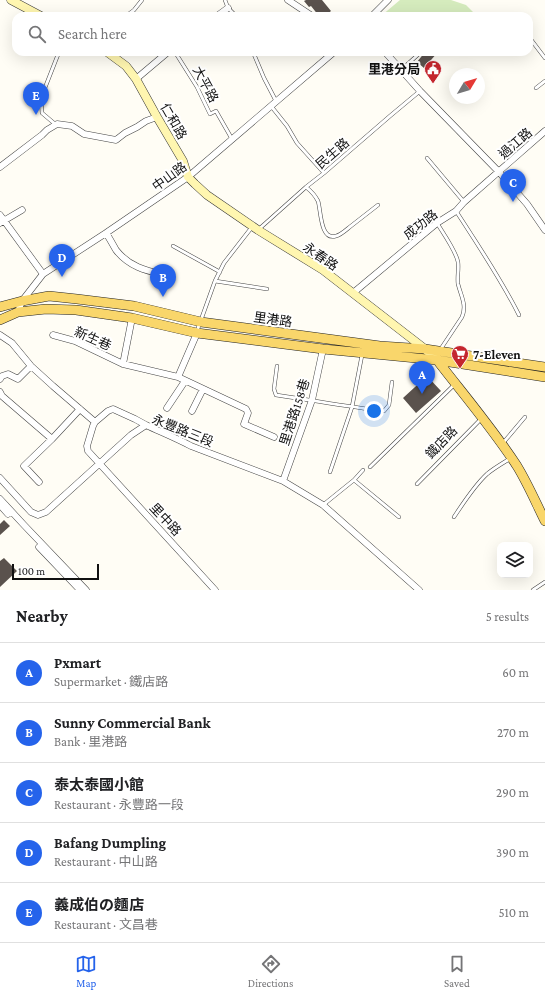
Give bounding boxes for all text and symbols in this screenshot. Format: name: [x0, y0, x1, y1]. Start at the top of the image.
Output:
search box: [12, 12, 533, 56]
icon: search: [26, 23, 48, 45]
text: Search here: [58, 26, 127, 42]
public building icon: 里港分局: [423, 59, 443, 84]
place label: 里港分局: [368, 62, 420, 77]
street label: 大平路: [190, 63, 221, 105]
north arrow: [449, 68, 485, 104]
pin: E: [23, 82, 49, 115]
street label: 仁和路: [157, 101, 190, 142]
street label: 過江路: [496, 125, 535, 162]
street label: 民生路: [313, 135, 352, 172]
street label: 中山路: [149, 159, 189, 194]
pin: C: [500, 169, 526, 202]
street label: 成功路: [400, 206, 440, 242]
street label: 永春路: [300, 239, 341, 274]
pin: D: [49, 244, 75, 277]
pin: B: [150, 264, 176, 297]
street label: 里港路: [253, 309, 293, 330]
street label: 新生巷: [72, 324, 114, 353]
supermarket icon: 7-Eleven: [450, 344, 470, 369]
place label: 7-Eleven: [473, 347, 521, 362]
pin: A: [409, 361, 435, 394]
street label: 里港路158巷: [277, 377, 312, 447]
your location: [364, 401, 384, 421]
street label: 永豐路三段: [150, 411, 216, 450]
street label: 鐵店路: [422, 423, 460, 462]
street label: 里中路: [147, 500, 184, 539]
map controls: [497, 542, 533, 578]
button: layers: [497, 542, 533, 578]
scale bar: [12, 562, 99, 581]
text: 100 m: [18, 565, 45, 577]
text: Nearby: [16, 607, 68, 626]
text: 5 results: [486, 609, 529, 624]
text: Pxmart: [54, 655, 101, 671]
text: A: [25, 665, 33, 680]
text: 60 m: [502, 665, 529, 680]
text: Supermarket · 鐵店路: [54, 674, 168, 689]
text: Sunny Commercial Bank: [54, 715, 211, 731]
text: B: [25, 725, 33, 740]
text: 270 m: [497, 725, 529, 740]
text: Bank · 里港路: [54, 734, 127, 749]
text: 泰太泰國小館: [54, 777, 144, 793]
text: C: [25, 785, 33, 800]
text: 290 m: [496, 785, 529, 800]
text: Restaurant · 永豐路一段: [54, 797, 184, 812]
text: Bafang Dumpling: [54, 835, 166, 851]
text: D: [25, 845, 33, 860]
text: 390 m: [496, 845, 529, 860]
text: Restaurant · 中山路: [54, 854, 158, 869]
text: 義成伯の麵店: [54, 897, 144, 913]
text: E: [25, 905, 33, 920]
text: 510 m: [498, 905, 529, 920]
text: Restaurant · 文昌巷: [54, 917, 158, 932]
tab: Map: [75, 953, 97, 989]
tab: Directions: [248, 953, 293, 989]
tab: Saved: [444, 953, 470, 989]

